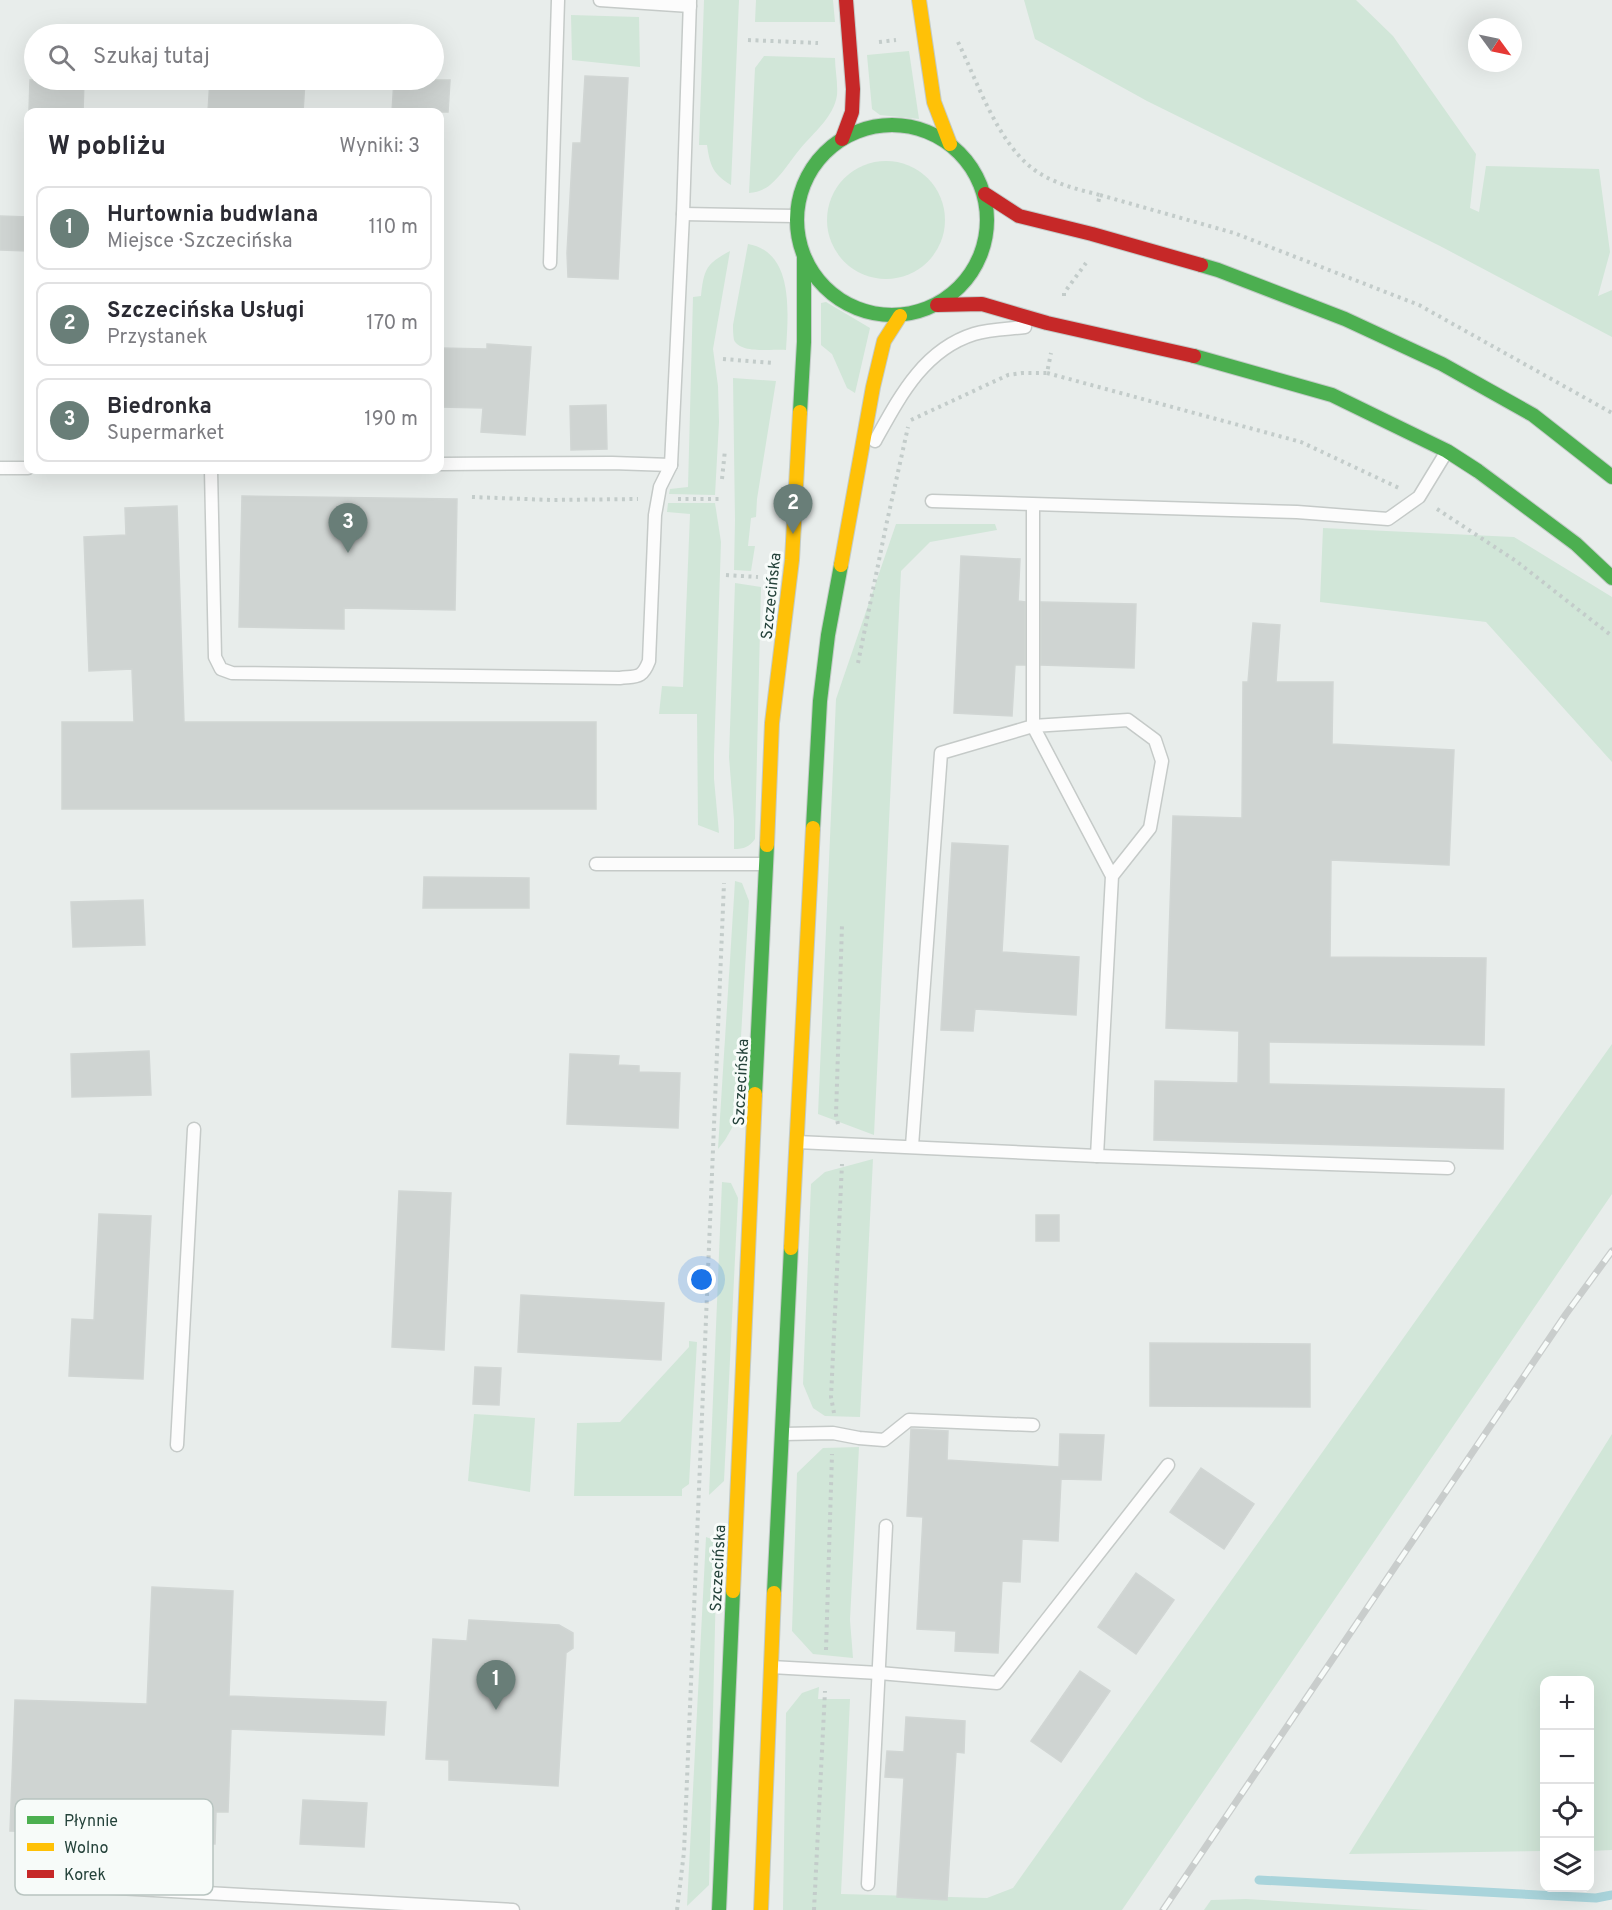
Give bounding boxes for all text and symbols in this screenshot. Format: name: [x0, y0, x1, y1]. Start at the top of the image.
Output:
north arrow: [1468, 18, 1522, 72]
search box: [24, 24, 444, 90]
icon: search: [45, 41, 78, 74]
text: Szukaj tutaj: [93, 44, 210, 71]
text: W pobliżu: [48, 131, 166, 164]
text: Wyniki: 3: [339, 134, 420, 160]
text: Hurtownia budwlana: [107, 202, 318, 229]
text: 1: [66, 215, 74, 241]
text: 110 m: [369, 215, 418, 241]
text: Miejsce · Szczecińska: [107, 229, 293, 255]
text: Szczecińska Usługi: [107, 298, 305, 325]
text: 2: [63, 311, 76, 337]
text: 170 m: [366, 311, 418, 337]
text: Przystanek: [107, 325, 208, 351]
text: Biedronka: [107, 394, 212, 421]
text: 3: [64, 407, 76, 433]
text: 190 m: [364, 407, 418, 433]
text: Supermarket: [107, 421, 224, 447]
pin: 2: [774, 484, 812, 534]
pin: 3: [328, 504, 368, 553]
street label: Szczecińska: [757, 552, 786, 641]
street label: Szczecińska: [730, 1038, 754, 1126]
your location: [687, 1265, 716, 1294]
street label: Szczecińska: [707, 1524, 731, 1612]
pin: 1: [476, 1660, 516, 1710]
map controls: [1540, 1676, 1594, 1892]
button: +: [1540, 1676, 1594, 1730]
button: −: [1540, 1730, 1594, 1784]
button: locate: [1540, 1784, 1594, 1838]
legend: [15, 1799, 213, 1895]
text: Płynnie: [64, 1812, 118, 1832]
button: layers: [1540, 1838, 1594, 1892]
text: Wolno: [64, 1839, 108, 1859]
text: Korek: [64, 1866, 106, 1886]

